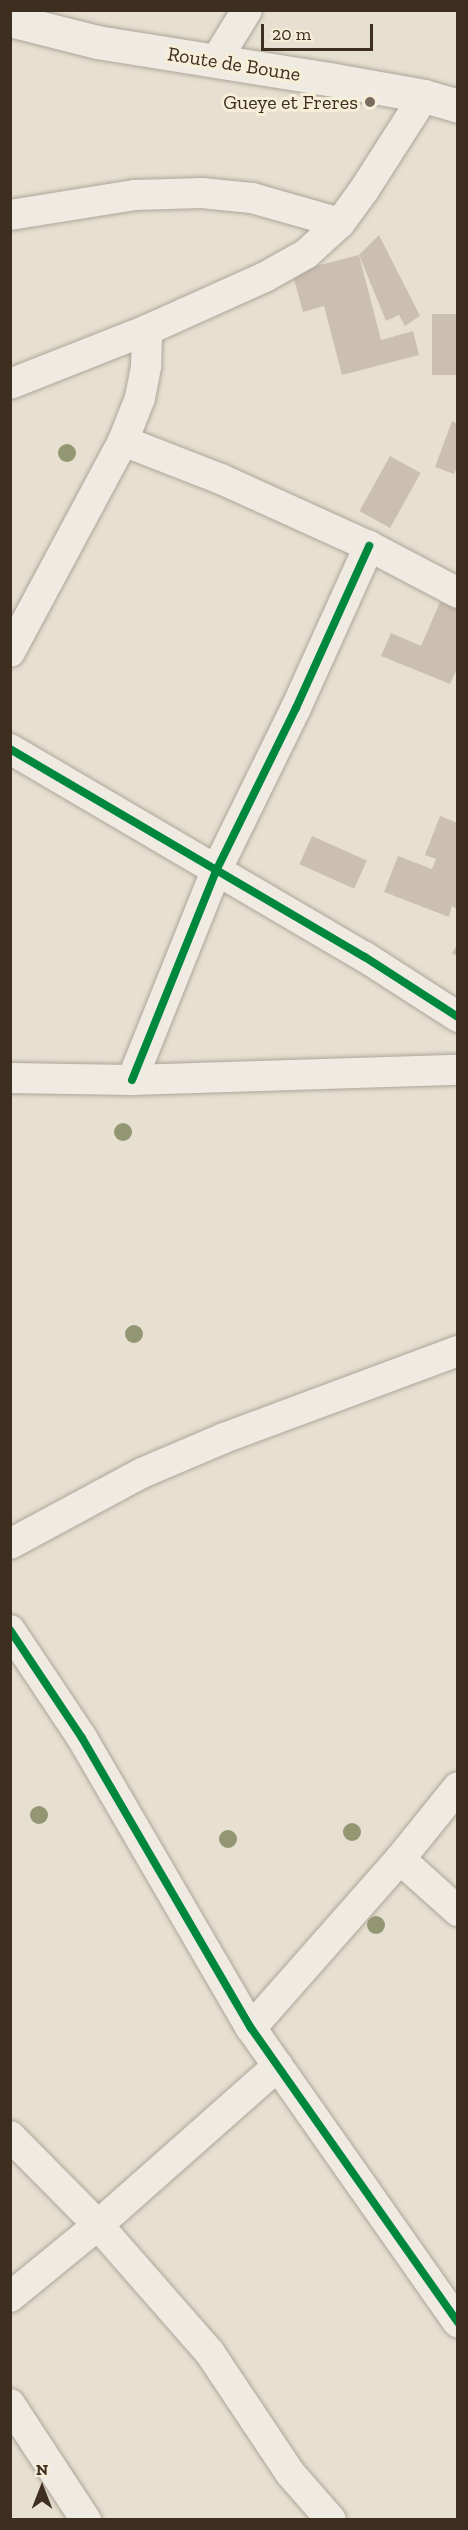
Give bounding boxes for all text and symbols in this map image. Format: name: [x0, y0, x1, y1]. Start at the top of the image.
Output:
scale bar: [264, 12, 376, 50]
text: 20 m: [272, 23, 311, 45]
street label: Route de Boune: [166, 42, 302, 86]
place label: Gueye et Freres: [223, 90, 358, 114]
marker: Gueye et Freres: [363, 95, 377, 109]
north arrow: [12, 2458, 72, 2518]
text: N: [36, 2460, 48, 2479]

